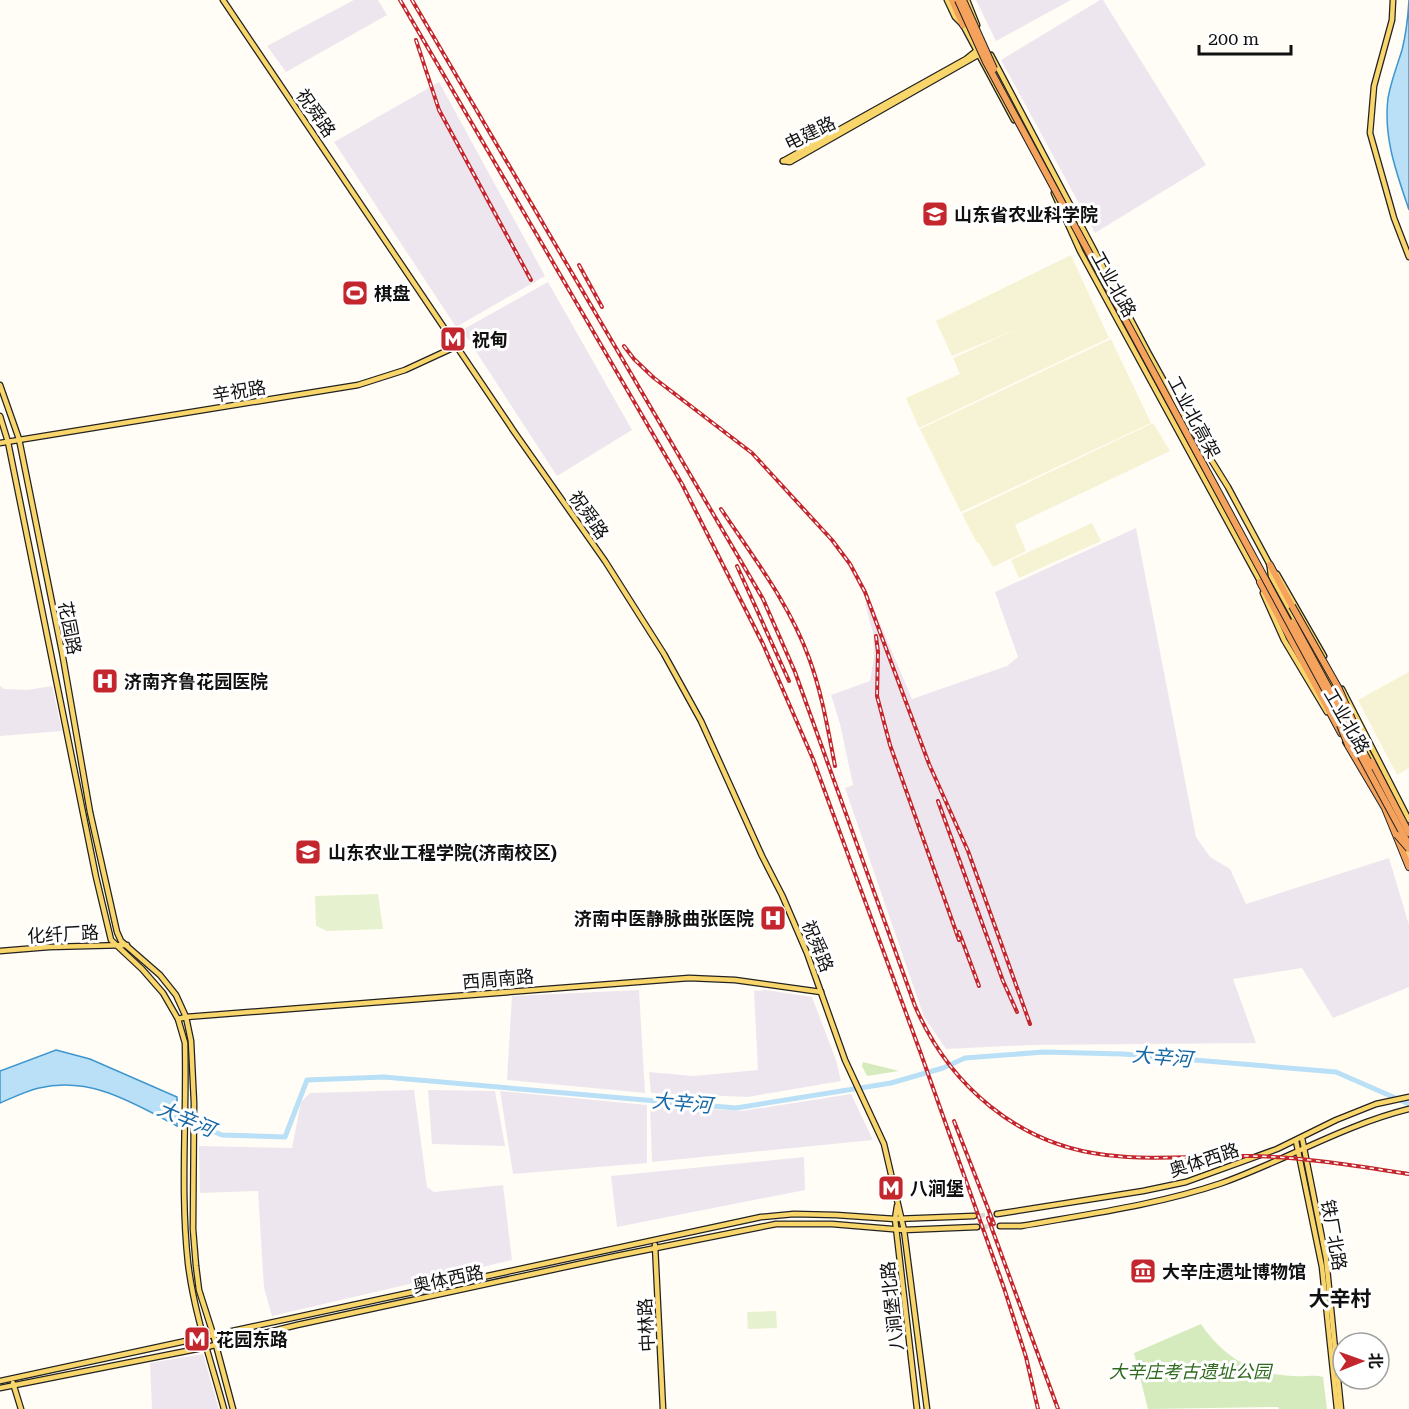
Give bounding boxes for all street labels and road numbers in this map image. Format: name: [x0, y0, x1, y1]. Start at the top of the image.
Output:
street label: 祝舜路: [292, 85, 340, 141]
street label: 电建路: [781, 112, 839, 154]
street label: 工业北路: [1087, 247, 1141, 321]
street label: 工业北高架: [1164, 372, 1224, 462]
street label: 辛祝路: [211, 376, 267, 406]
street label: 祝舜路: [565, 487, 613, 543]
street label: 花园路: [55, 599, 85, 657]
street label: 工业北路: [1320, 685, 1374, 757]
street label: 祝舜路: [798, 917, 838, 975]
street label: 化纤厂路: [26, 922, 100, 946]
street label: 西周南路: [461, 965, 535, 993]
street label: 奥体西路: [1167, 1139, 1241, 1181]
street label: 铁厂北路: [1317, 1198, 1351, 1272]
street label: 八涧堡北路: [877, 1260, 907, 1352]
street label: 奥体西路: [411, 1261, 485, 1297]
street label: 中林路: [634, 1297, 658, 1353]

